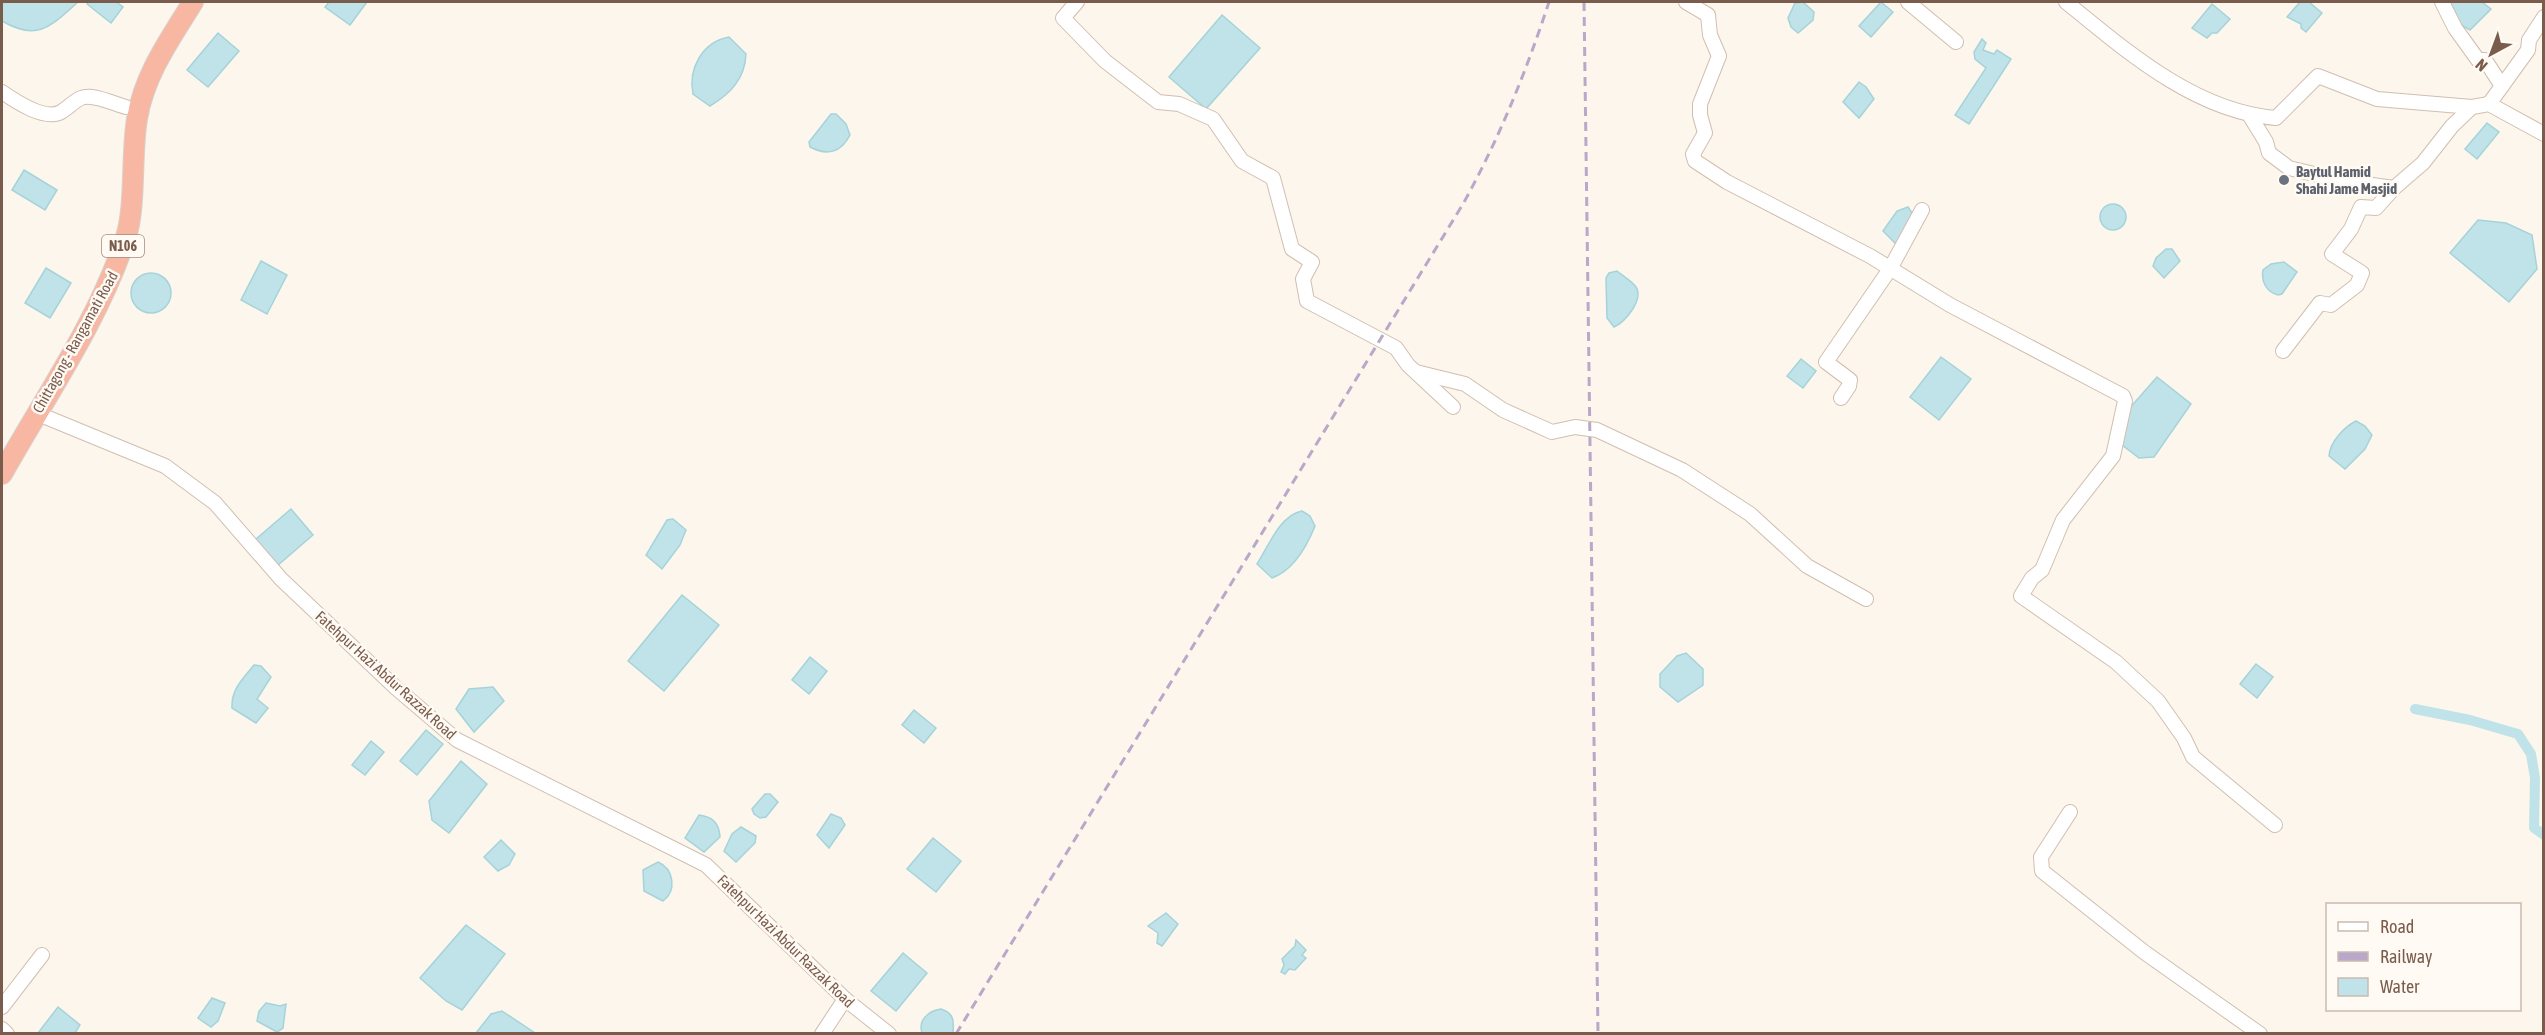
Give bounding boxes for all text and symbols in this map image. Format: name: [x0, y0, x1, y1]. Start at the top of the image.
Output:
north arrow: [2461, 24, 2521, 84]
text: N: [2472, 55, 2491, 75]
place label: Baytul Hamid Shahi Jame Masjid: [2296, 163, 2397, 197]
marker: Baytul Hamid Shahi Jame Masjid: [2277, 173, 2291, 187]
road number: N106: [102, 235, 144, 257]
street label: Chittagong - Rangamati Road: [29, 268, 121, 416]
street label: Fatehpur Hazi Abdur Razzak Road: [312, 607, 460, 743]
street label: Fatehpur Hazi Abdur Razzak Road: [714, 871, 858, 1011]
legend: [2326, 903, 2521, 1011]
text: Road: [2380, 916, 2414, 937]
text: Railway: [2380, 946, 2432, 967]
text: Water: [2380, 976, 2420, 997]

